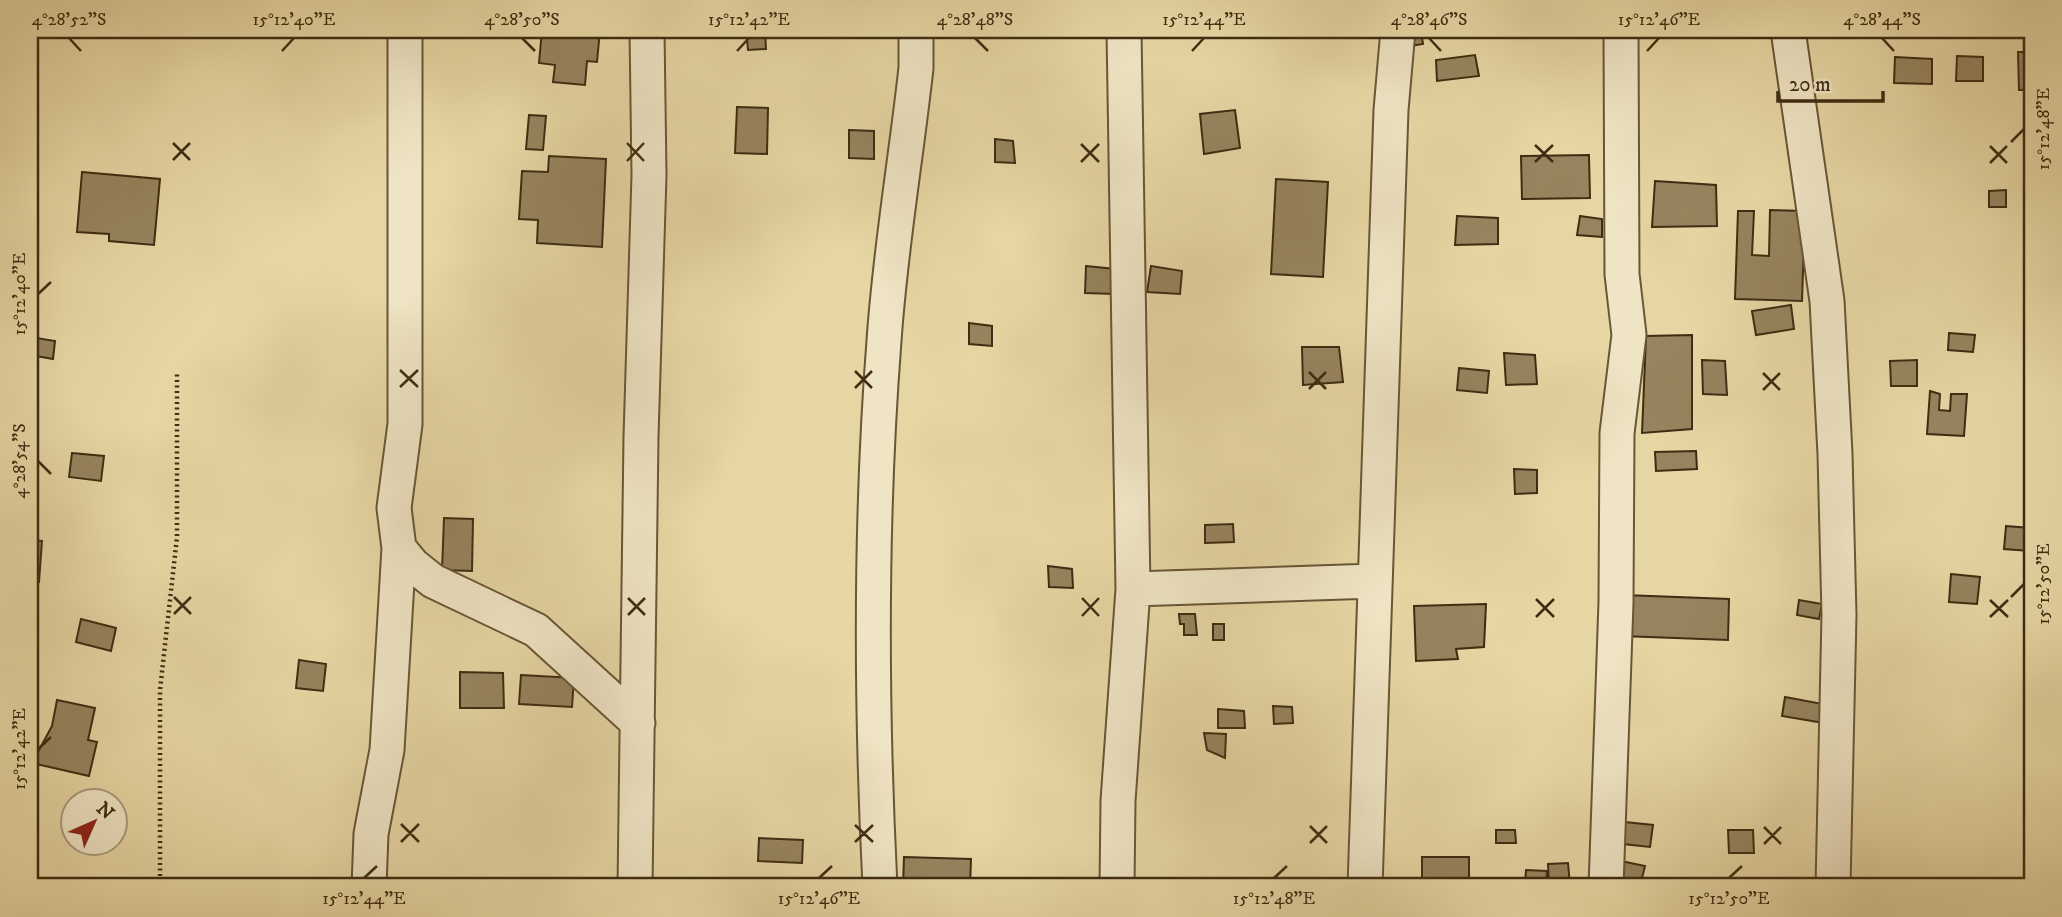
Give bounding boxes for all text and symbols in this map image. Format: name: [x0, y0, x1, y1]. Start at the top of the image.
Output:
text: 4°28'52"S: [32, 9, 106, 31]
text: 15°12'40"E: [253, 9, 336, 31]
text: 4°28'50"S: [484, 9, 560, 31]
text: 15°12'42"E: [708, 9, 790, 31]
text: 4°28'48"S: [937, 9, 1013, 31]
text: 15°12'44"E: [1162, 9, 1246, 31]
text: 4°28'46"S: [1391, 9, 1467, 31]
text: 15°12'46"E: [1618, 9, 1701, 31]
text: 4°28'44"S: [1843, 9, 1921, 31]
scale bar: [1778, 60, 1884, 104]
text: 20 m: [1789, 72, 1831, 98]
text: 15°12'48"E: [2033, 88, 2055, 170]
text: 15°12'40"E: [9, 252, 31, 336]
text: 4°28'54"S: [9, 423, 31, 499]
text: 15°12'50"E: [2033, 543, 2055, 625]
text: 15°12'42"E: [9, 708, 31, 790]
north arrow: [60, 788, 130, 858]
text: N: [91, 797, 119, 825]
text: 15°12'44"E: [322, 888, 406, 910]
text: 15°12'46"E: [778, 888, 861, 910]
text: 15°12'48"E: [1233, 888, 1315, 910]
text: 15°12'50"E: [1688, 888, 1770, 910]

